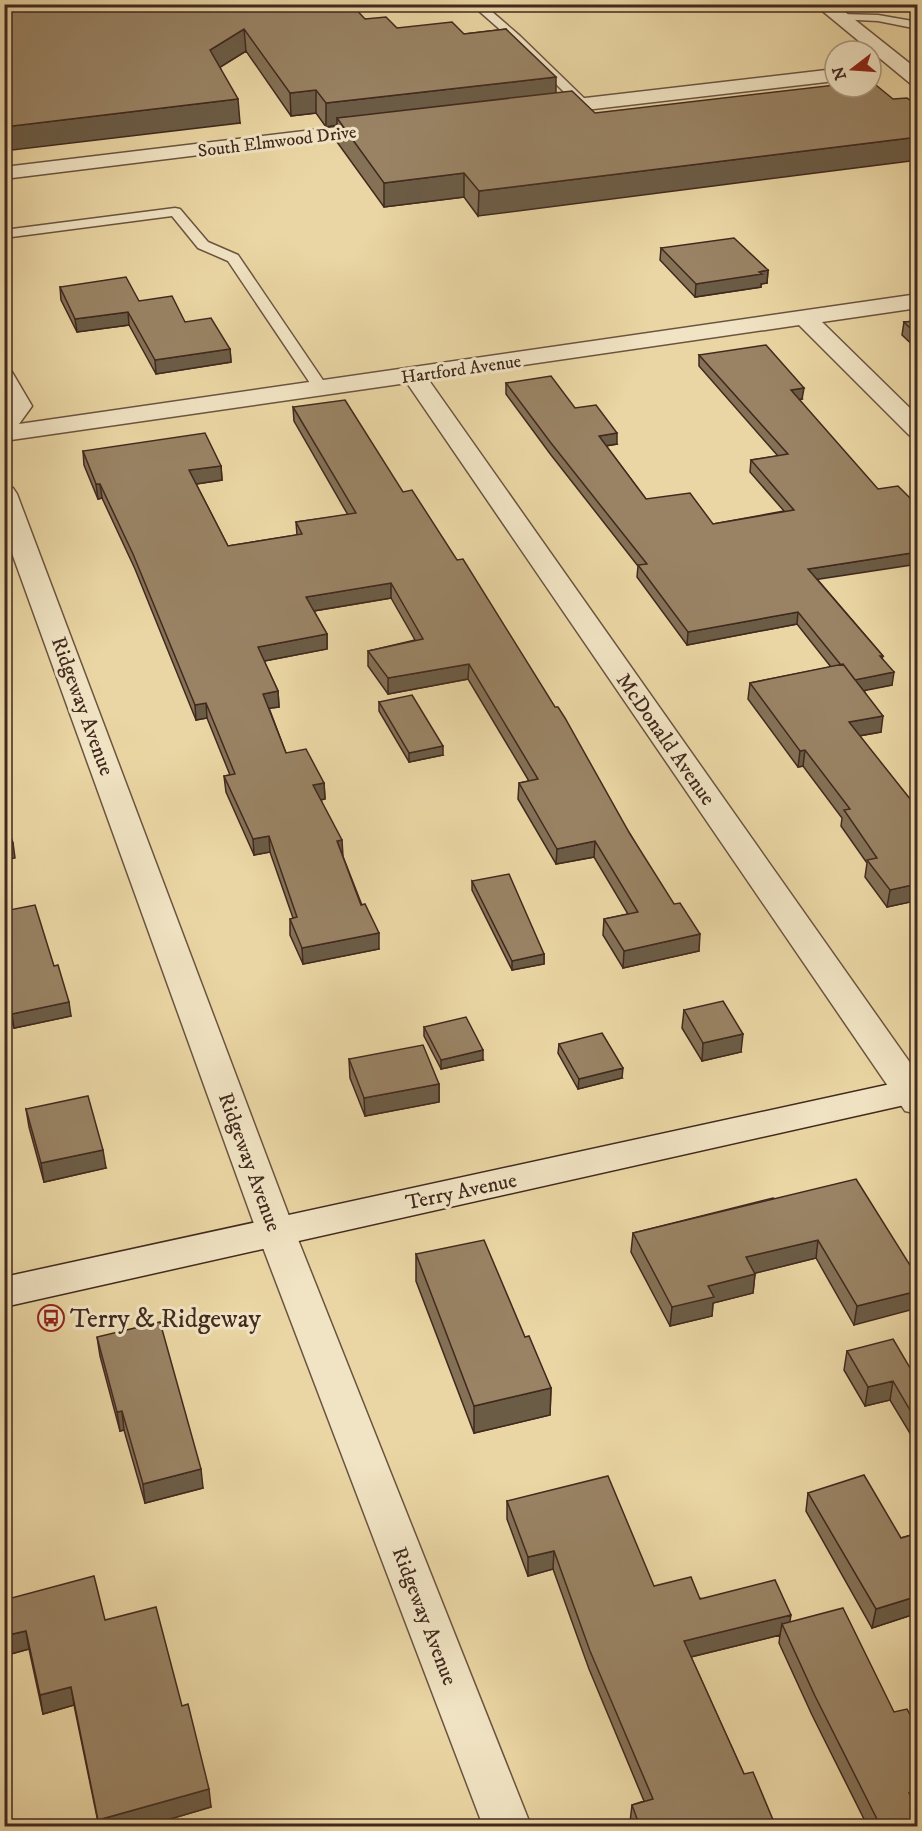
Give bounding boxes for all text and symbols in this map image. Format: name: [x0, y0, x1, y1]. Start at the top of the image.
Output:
north arrow: [823, 39, 883, 99]
text: N: [828, 64, 851, 82]
street label: South Elmwood Drive: [197, 121, 358, 163]
street label: Hartford Avenue: [400, 351, 523, 389]
street label: Ridgeway Avenue: [45, 633, 119, 780]
street label: McDonald Avenue: [610, 668, 721, 811]
street label: Ridgeway Avenue: [212, 1089, 286, 1236]
street label: Terry Avenue: [403, 1167, 520, 1216]
bus stop icon: Terry & Ridgeway: [36, 1303, 66, 1333]
place label: Terry & Ridgeway: [70, 1303, 262, 1336]
street label: Ridgeway Avenue: [386, 1544, 462, 1689]

